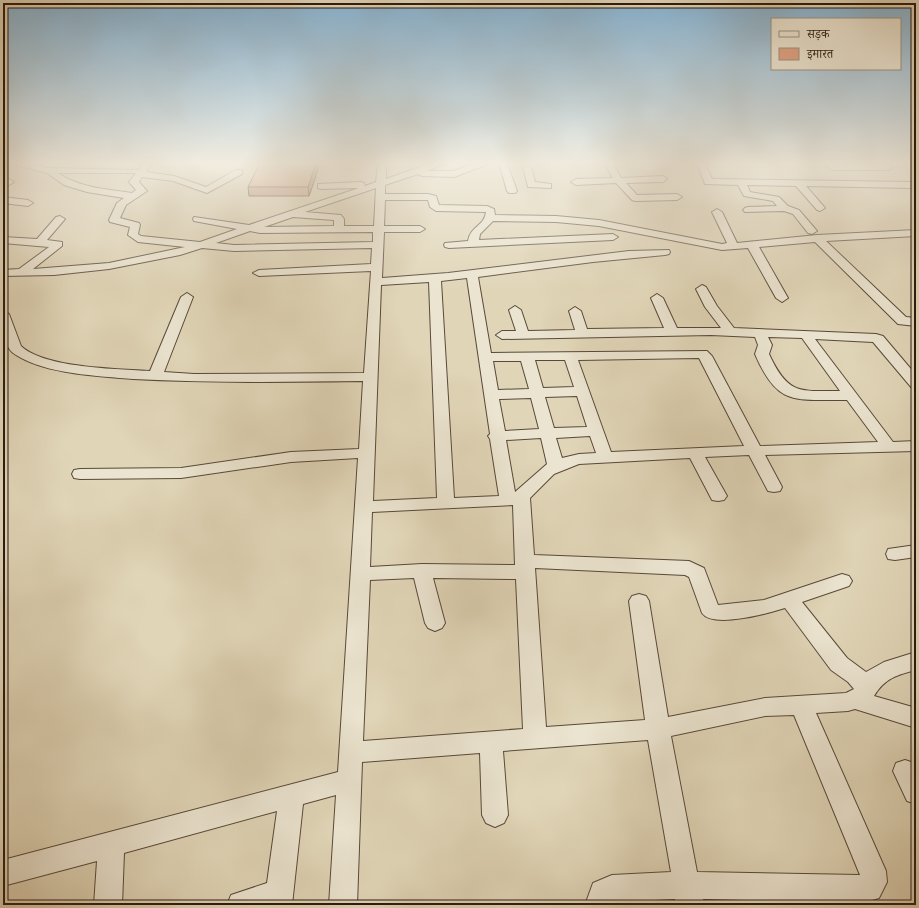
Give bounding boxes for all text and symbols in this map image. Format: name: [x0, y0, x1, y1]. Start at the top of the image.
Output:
legend: [771, 18, 901, 70]
text: सड़क: [806, 26, 831, 44]
text: इमारत: [806, 46, 834, 64]

